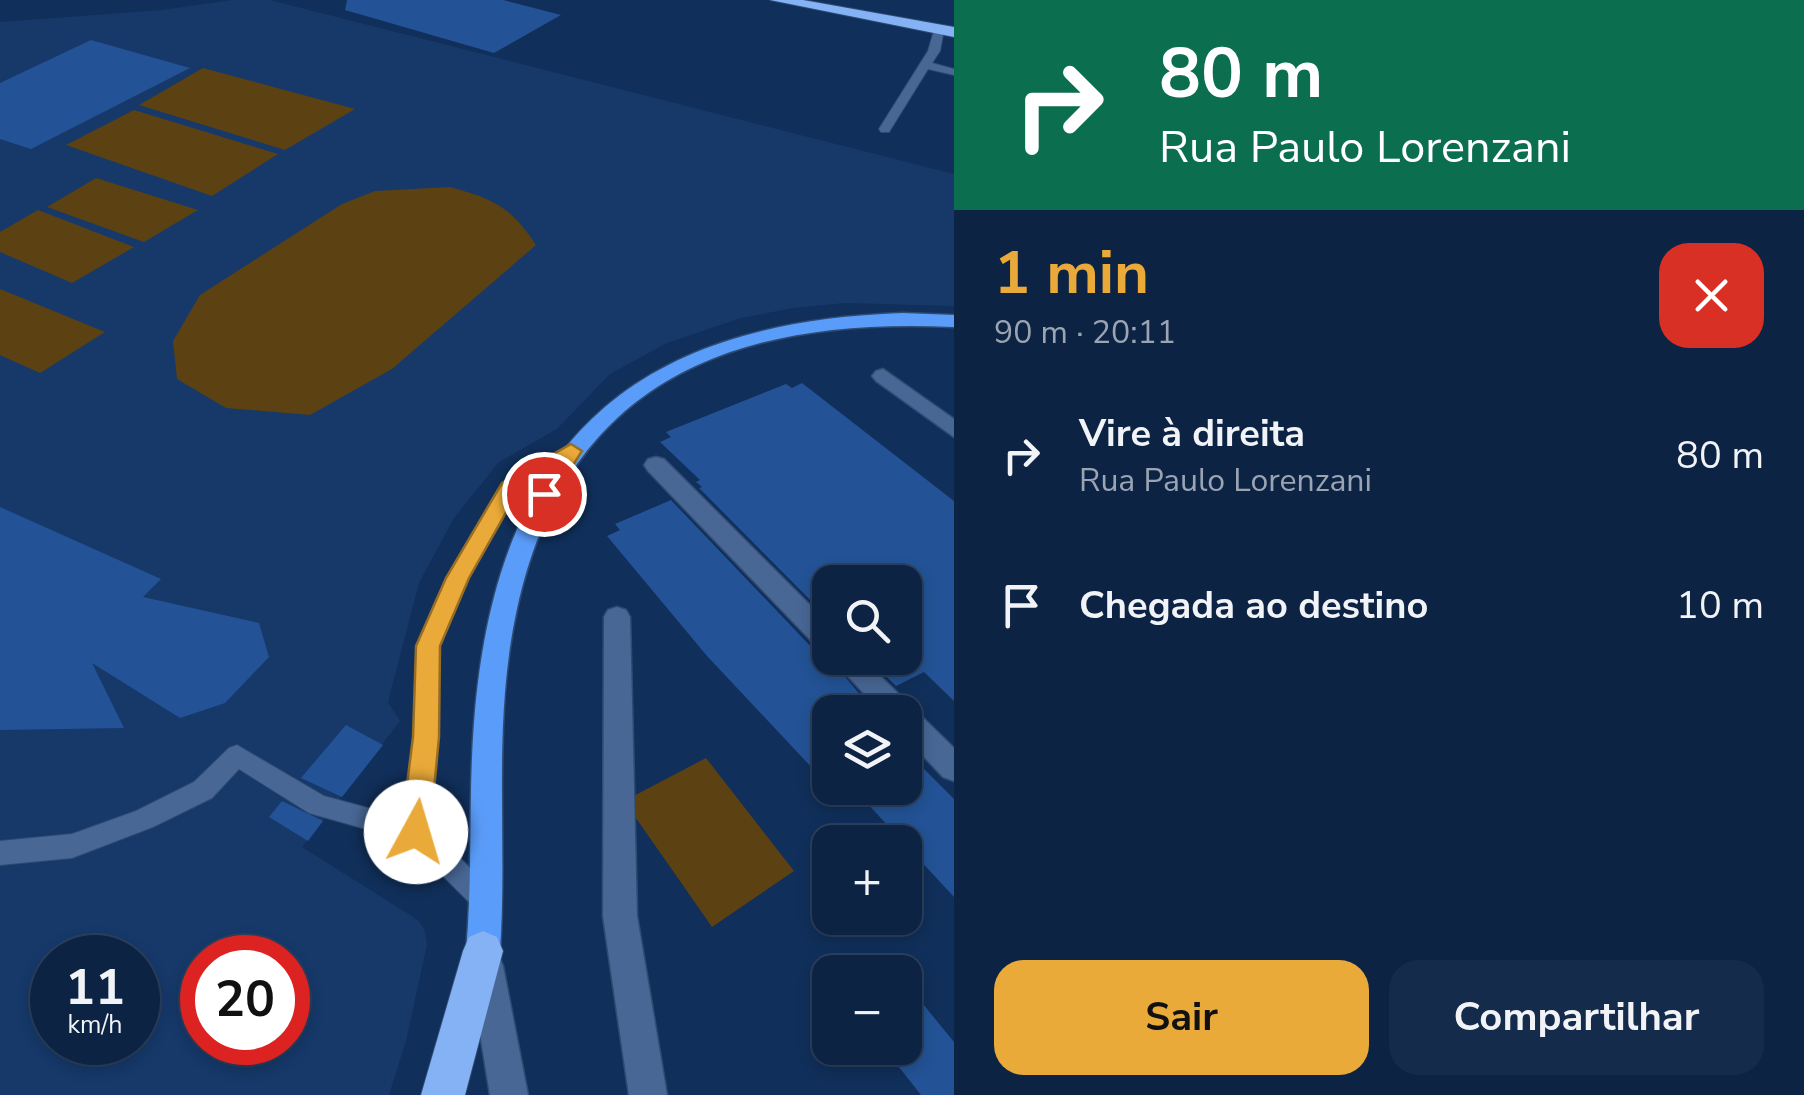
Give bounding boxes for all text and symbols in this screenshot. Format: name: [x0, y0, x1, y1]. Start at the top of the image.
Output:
text: 80 m: [1159, 26, 1323, 122]
icon: right: [994, 40, 1124, 170]
text: Rua Paulo Lorenzani: [1159, 117, 1571, 178]
text: 1 min: [994, 232, 1149, 314]
button: close: [1659, 243, 1764, 348]
text: 90 m · 20:11: [994, 311, 1176, 354]
text: Vire à direita: [1079, 408, 1305, 459]
icon: right: [994, 428, 1049, 483]
text: 80 m: [1676, 430, 1764, 481]
pin: [502, 452, 587, 537]
text: Rua Paulo Lorenzani: [1079, 459, 1372, 502]
icon: arrive: [517, 467, 572, 522]
map controls: [812, 565, 922, 1065]
button: search: [812, 565, 922, 675]
icon: arrive: [994, 578, 1049, 633]
text: Chegada ao destino: [1079, 580, 1428, 631]
text: 10 m: [1676, 580, 1764, 631]
button: layers: [812, 695, 922, 805]
position arrow: [364, 780, 468, 884]
button: +: [812, 825, 922, 935]
speed limit sign: 20: [180, 935, 310, 1065]
text: 11: [65, 953, 125, 1022]
button: −: [812, 955, 922, 1065]
button: Sair: [994, 960, 1369, 1075]
button: Compartilhar: [1389, 960, 1764, 1075]
text: km/h: [67, 1008, 123, 1042]

